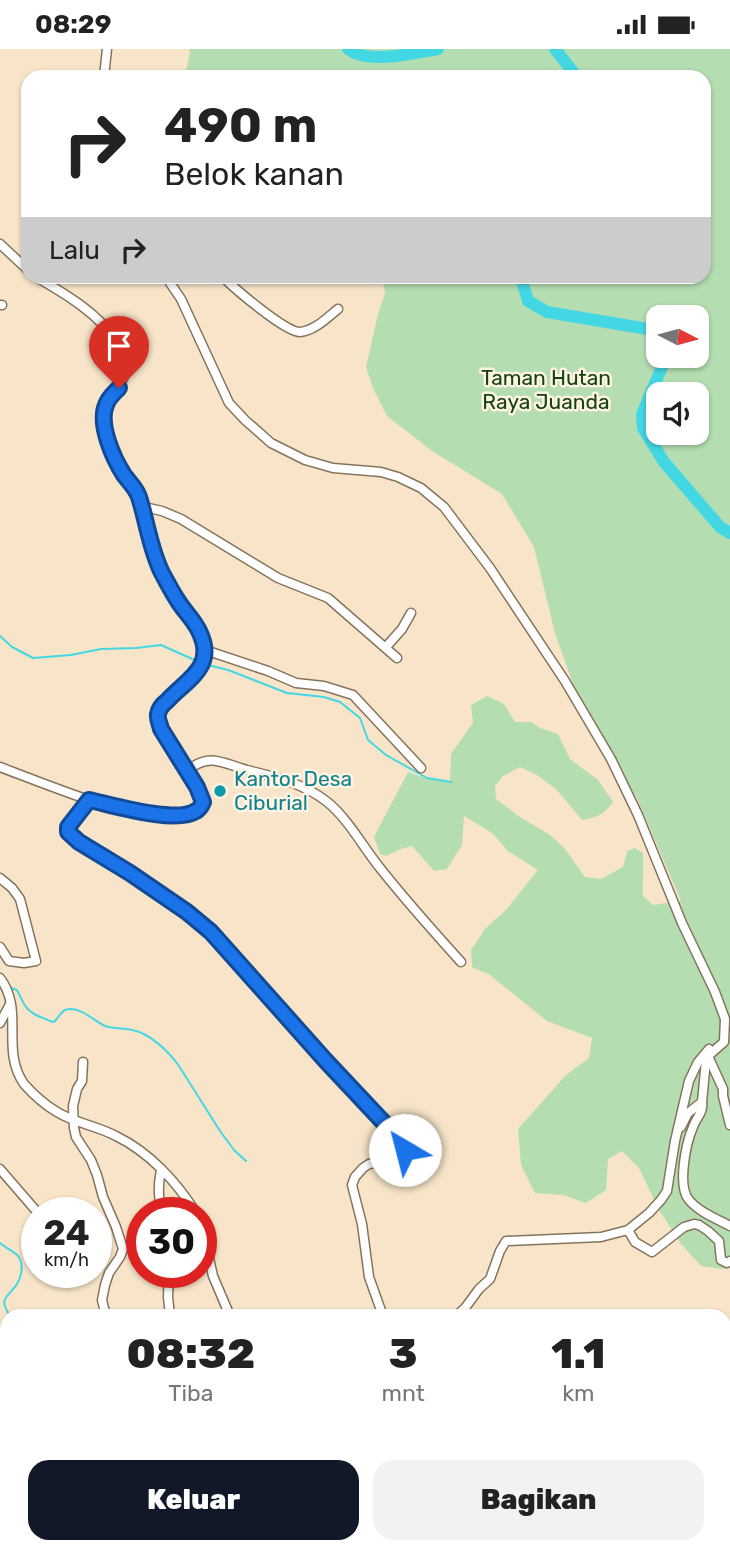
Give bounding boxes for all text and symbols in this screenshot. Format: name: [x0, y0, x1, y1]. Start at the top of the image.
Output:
text: 08:29: [35, 9, 111, 40]
text: 490 m: [164, 96, 317, 154]
icon: right: [49, 98, 140, 189]
text: Belok kanan: [164, 155, 344, 193]
icon: right: [114, 231, 152, 269]
text: Lalu: [49, 235, 100, 266]
north arrow: [646, 305, 709, 367]
map controls: [646, 305, 709, 445]
pin: [89, 316, 149, 388]
icon: arrive: [100, 327, 138, 365]
park label: Taman Hutan Raya Juanda: [481, 365, 611, 414]
button: sound: [646, 382, 709, 445]
place label: Kantor Desa Ciburial: [234, 766, 352, 815]
marker: Kantor Desa Ciburial: [212, 783, 228, 799]
position arrow: [368, 1113, 442, 1187]
speed limit sign: 30: [126, 1197, 217, 1288]
text: 24: [43, 1212, 90, 1254]
text: km/h: [44, 1249, 89, 1271]
text: 08:32: [127, 1329, 255, 1379]
text: 3: [389, 1329, 418, 1379]
text: 1.1: [551, 1329, 605, 1379]
text: Tiba: [168, 1379, 213, 1407]
text: mnt: [382, 1379, 425, 1407]
text: km: [562, 1379, 595, 1407]
button: Keluar: [28, 1460, 359, 1540]
button: Bagikan: [373, 1460, 704, 1540]

